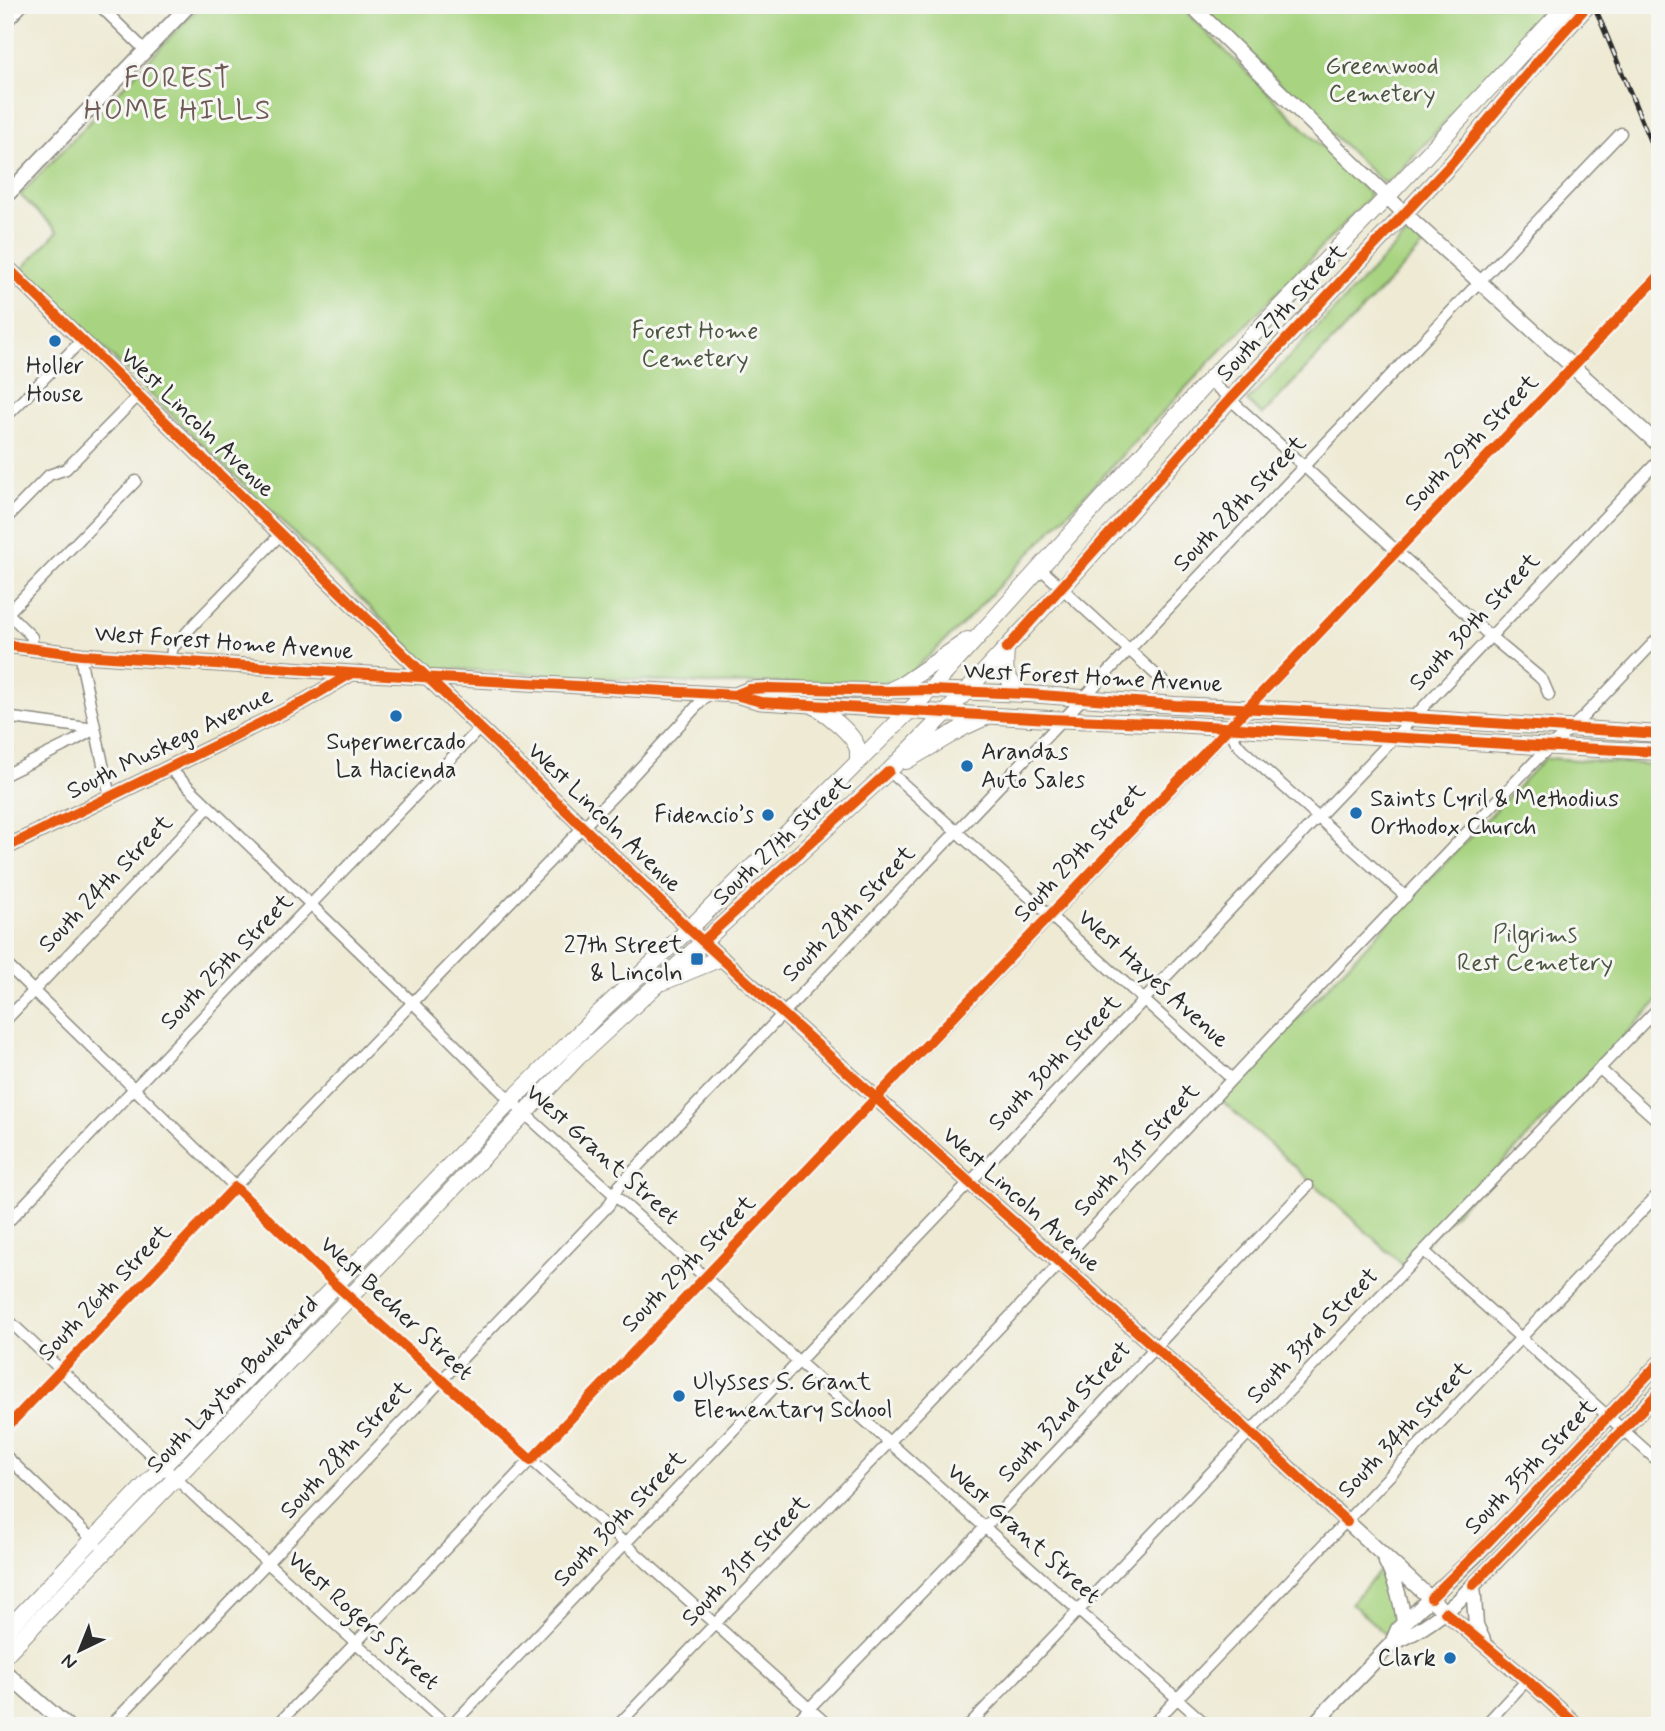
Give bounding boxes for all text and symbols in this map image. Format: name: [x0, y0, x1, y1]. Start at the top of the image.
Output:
park label: Greenwood Cemetery: [1325, 51, 1439, 110]
district label: FOREST HOME HILLS: [84, 61, 272, 130]
street label: South 27th Street: [1210, 237, 1354, 389]
park label: Forest Home Cemetery: [632, 316, 758, 375]
marker: Holler House: [47, 333, 63, 349]
street label: West Lincoln Avenue: [113, 341, 281, 505]
place label: Holler House: [26, 351, 84, 410]
street label: South 29th Street: [1398, 367, 1546, 519]
street label: South 28th Street: [1167, 429, 1313, 579]
street label: South 30th Street: [1403, 546, 1547, 698]
street label: West Forest Home Avenue: [93, 618, 355, 668]
street label: West Forest Home Avenue: [962, 656, 1224, 700]
street label: South Muskego Avenue: [62, 681, 278, 807]
marker: Supermercado La Hacienda: [388, 708, 404, 724]
place label: Supermercado La Hacienda: [326, 727, 466, 786]
street label: West Lincoln Avenue: [520, 736, 688, 900]
place label: Arandas Auto Sales: [981, 737, 1086, 796]
marker: Arandas Auto Sales: [959, 758, 975, 774]
street label: South 27th Street: [706, 769, 858, 913]
street label: South 29th Street: [1007, 777, 1153, 929]
place label: Saints Cyril & Methodius Orthodox Church: [1370, 784, 1619, 843]
place label: Fidencio’s: [654, 800, 754, 831]
marker: Saints Cyril & Methodius Orthodox Church: [1348, 805, 1364, 821]
marker: Fidencio’s: [760, 807, 776, 823]
street label: South 24th Street: [32, 808, 180, 960]
street label: South 28th Street: [776, 839, 922, 989]
street label: South 25th Street: [154, 887, 300, 1037]
street label: West Hayes Avenue: [1071, 903, 1235, 1055]
park label: Pilgrims Rest Cemetery: [1457, 920, 1613, 979]
place label: 27th Street & Lincoln: [564, 930, 683, 989]
marker: 27th Street & Lincoln: [689, 951, 705, 967]
street label: South 30th Street: [982, 988, 1128, 1138]
street label: South 31st Street: [1067, 1077, 1207, 1223]
street label: West Grant Street: [518, 1078, 686, 1232]
street label: West Lincoln Avenue: [935, 1120, 1107, 1280]
street label: South 29th Street: [615, 1188, 763, 1340]
street label: South 26th Street: [32, 1218, 178, 1368]
street label: West Becher Street: [313, 1230, 479, 1388]
street label: South 33rd Street: [1240, 1261, 1386, 1411]
street label: South Layton Boulevard: [140, 1290, 326, 1480]
street label: South 32nd Street: [991, 1335, 1139, 1489]
street label: South 34th Street: [1332, 1355, 1478, 1505]
place label: Ulysses S. Grant Elementary School: [693, 1367, 892, 1426]
street label: South 28th Street: [274, 1374, 418, 1526]
marker: Ulysses S. Grant Elementary School: [671, 1388, 687, 1404]
street label: South 35th Street: [1458, 1392, 1604, 1542]
street label: South 30th Street: [547, 1444, 693, 1594]
street label: West Grant Street: [939, 1457, 1107, 1611]
street label: South 31st Street: [675, 1489, 817, 1633]
street label: West Rogers Street: [278, 1544, 446, 1700]
north arrow: [46, 1616, 116, 1686]
place label: Clark: [1377, 1643, 1436, 1674]
text: N: [56, 1648, 83, 1675]
marker: Clark: [1442, 1650, 1458, 1666]

